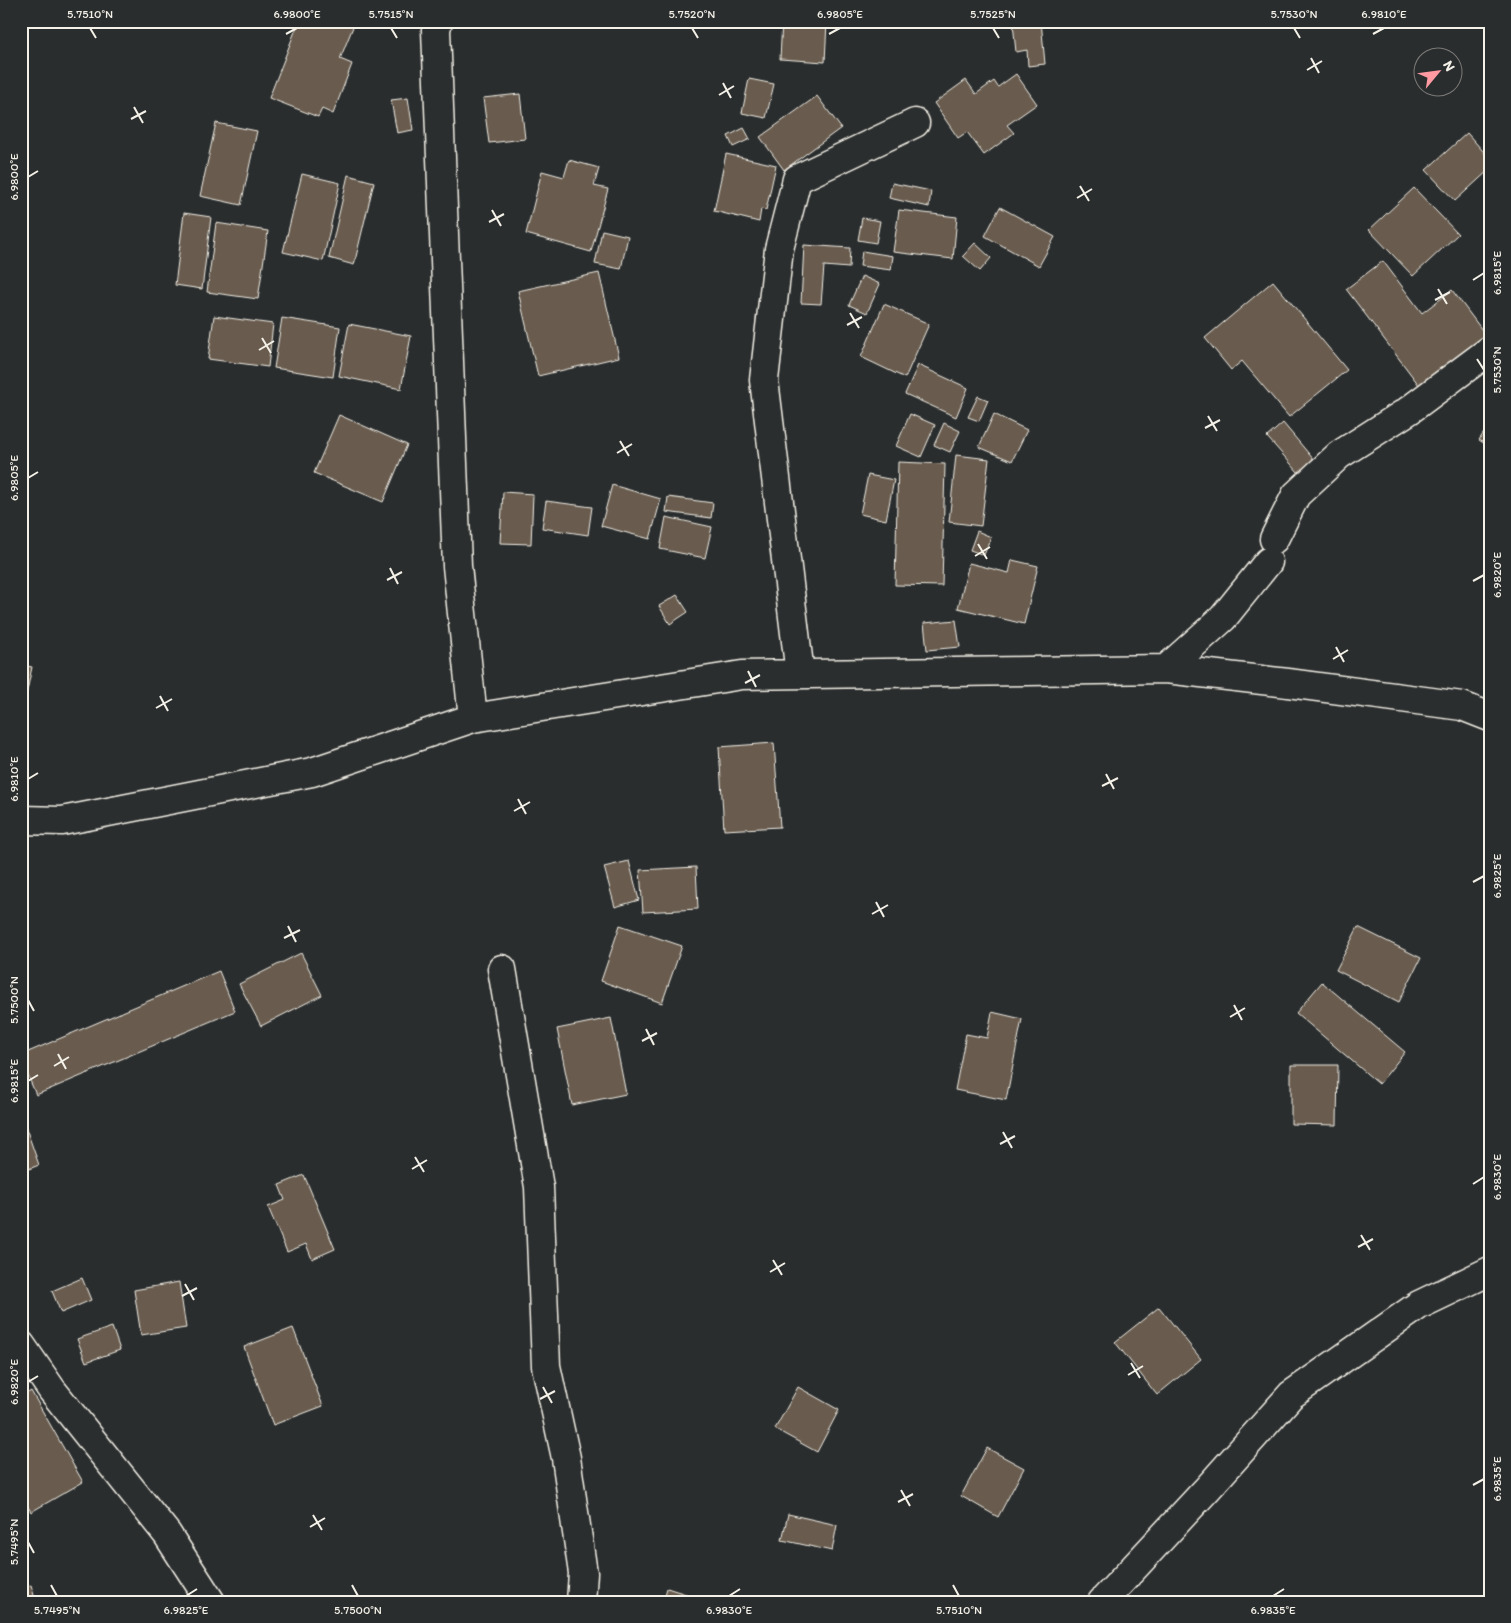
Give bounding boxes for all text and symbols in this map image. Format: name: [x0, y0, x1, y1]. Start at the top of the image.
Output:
text: 5.7510°N: [67, 7, 113, 21]
text: 6.9800°E: [273, 7, 321, 21]
text: 5.7515°N: [368, 7, 414, 21]
text: 5.7520°N: [669, 7, 715, 21]
text: 6.9805°E: [817, 7, 863, 21]
text: 5.7525°N: [970, 7, 1016, 21]
text: 5.7530°N: [1270, 7, 1318, 21]
text: 6.9810°E: [1361, 7, 1407, 21]
north arrow: [1414, 48, 1464, 98]
text: N: [1439, 58, 1459, 74]
text: 6.9800°E: [7, 153, 21, 201]
text: 6.9815°E: [1490, 251, 1504, 295]
text: 5.7530°N: [1490, 346, 1504, 394]
text: 6.9805°E: [7, 455, 21, 501]
text: 6.9820°E: [1490, 552, 1504, 598]
text: 6.9810°E: [7, 756, 21, 802]
text: 6.9825°E: [1490, 853, 1504, 898]
text: 5.7500°N: [7, 976, 21, 1024]
text: 6.9815°E: [7, 1059, 21, 1103]
text: 6.9830°E: [1490, 1154, 1504, 1200]
text: 6.9820°E: [7, 1359, 21, 1405]
text: 6.9835°E: [1490, 1456, 1504, 1502]
text: 5.7495°N: [7, 1519, 21, 1565]
text: 5.7495°N: [34, 1603, 80, 1617]
text: 6.9825°E: [164, 1603, 209, 1617]
text: 5.7500°N: [334, 1603, 382, 1617]
text: 6.9830°E: [706, 1603, 752, 1617]
text: 5.7510°N: [936, 1603, 982, 1617]
text: 6.9835°E: [1250, 1603, 1296, 1617]

